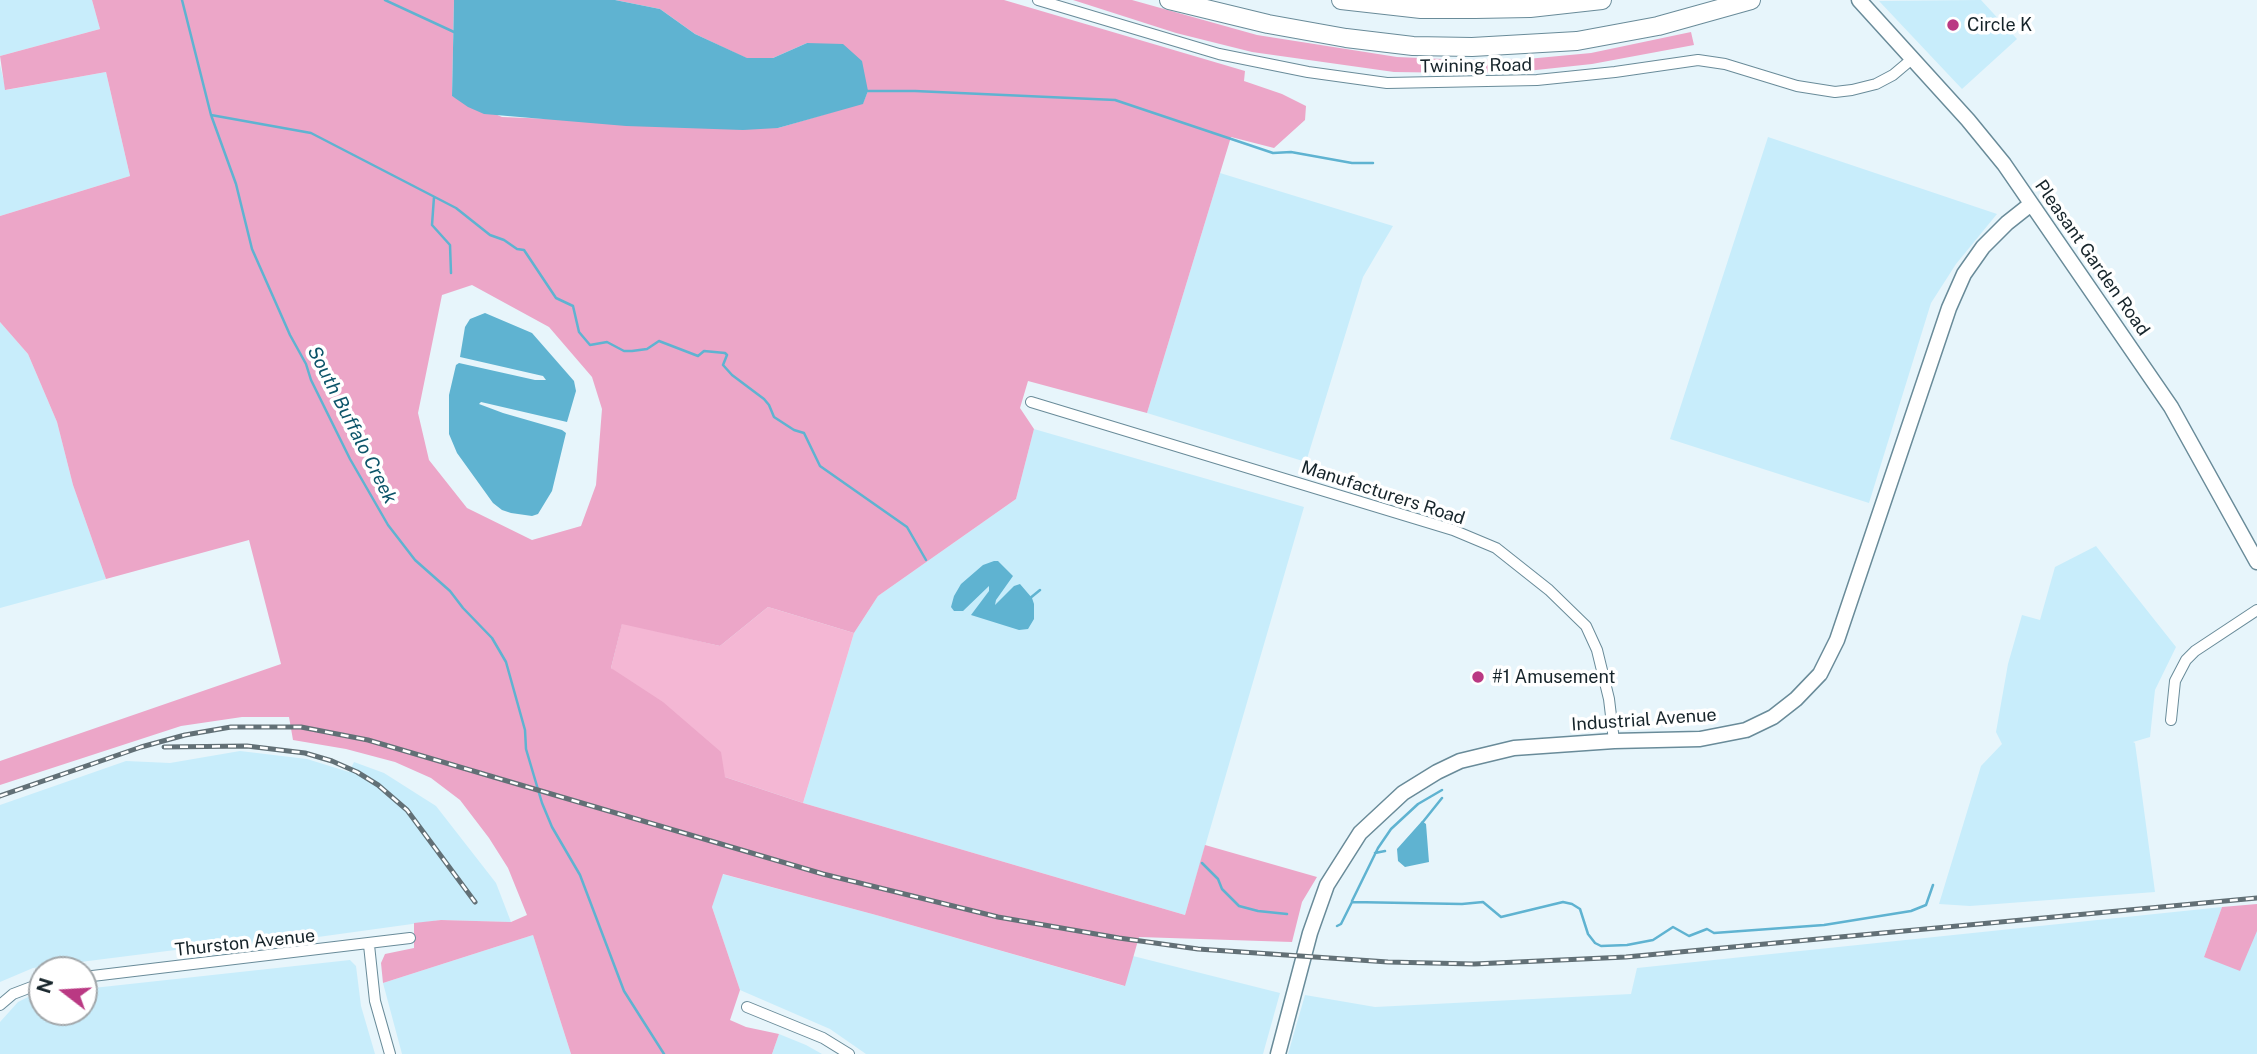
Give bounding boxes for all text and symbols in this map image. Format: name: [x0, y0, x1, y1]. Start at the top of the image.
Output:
place label: Circle K: [1967, 14, 2032, 36]
marker: Circle K: [1945, 17, 1961, 33]
street label: Twining Road: [1420, 54, 1532, 78]
street label: Pleasant Garden Road: [2030, 176, 2154, 340]
water label: South Buffalo Creek: [302, 342, 402, 508]
street label: Manufacturers Road: [1298, 456, 1468, 530]
place label: #1 Amusement: [1492, 666, 1615, 688]
marker: #1 Amusement: [1470, 669, 1486, 685]
street label: Industrial Avenue: [1571, 704, 1717, 736]
street label: Thurston Avenue: [174, 925, 316, 961]
north arrow: [28, 956, 98, 1026]
text: N: [32, 975, 58, 996]

